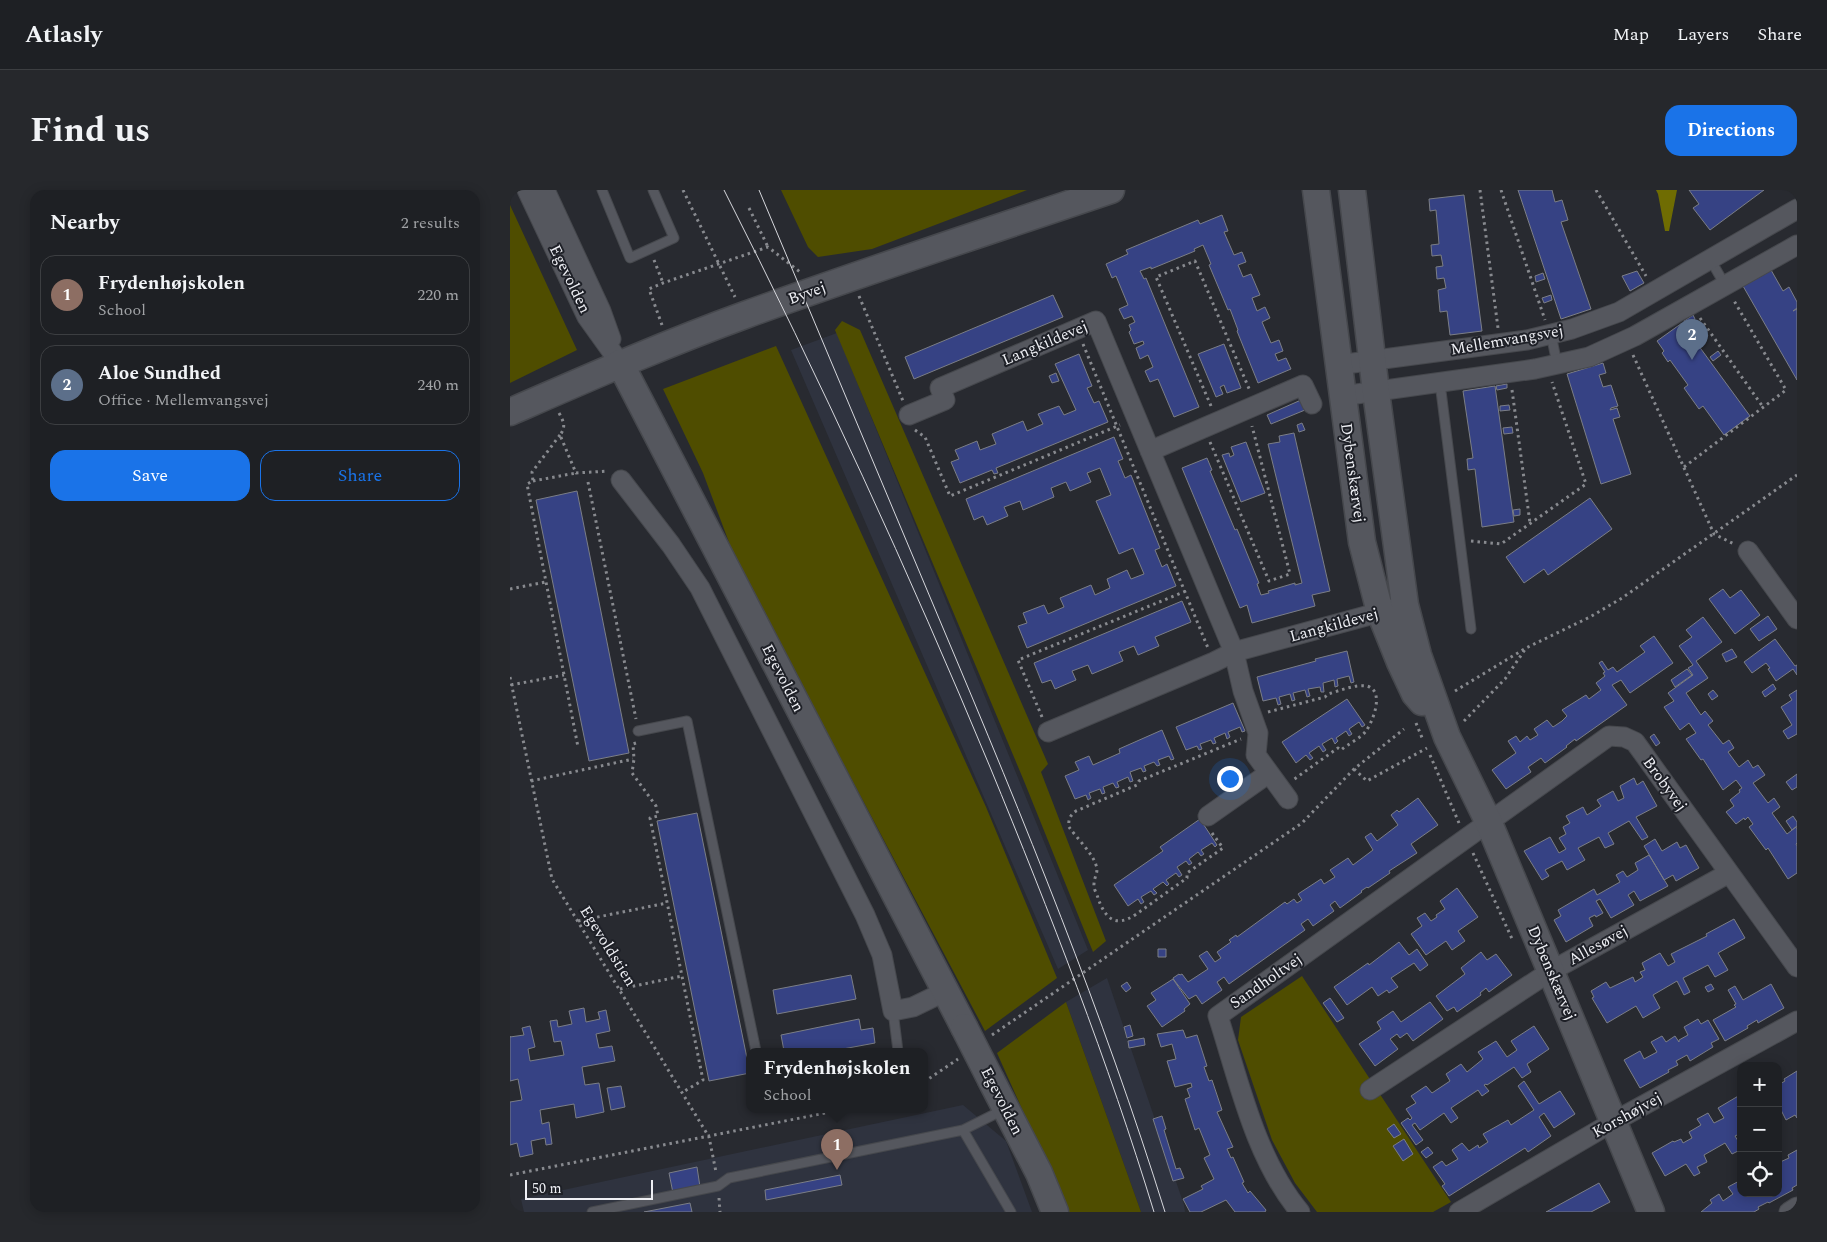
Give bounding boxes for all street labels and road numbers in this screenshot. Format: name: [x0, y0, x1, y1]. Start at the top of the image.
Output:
street label: Egevolden: [543, 241, 597, 317]
street label: Byvej: [785, 275, 829, 311]
street label: Langkildevej: [998, 314, 1092, 372]
street label: Mellemvangsvej: [1449, 318, 1565, 362]
street label: Dybenskærvej: [1334, 421, 1372, 525]
street label: Langkildevej: [1287, 602, 1381, 648]
street label: Egevolden: [756, 640, 810, 716]
street label: Brobyvej: [1637, 752, 1693, 816]
street label: Egevoldstien: [574, 901, 642, 991]
street label: Allesøvej: [1564, 919, 1632, 971]
street label: Dybenskærvej: [1521, 922, 1583, 1024]
street label: Sandholtvej: [1225, 947, 1307, 1015]
street label: Egevolden: [975, 1063, 1029, 1139]
street label: Korshøjvej: [1588, 1086, 1666, 1144]

